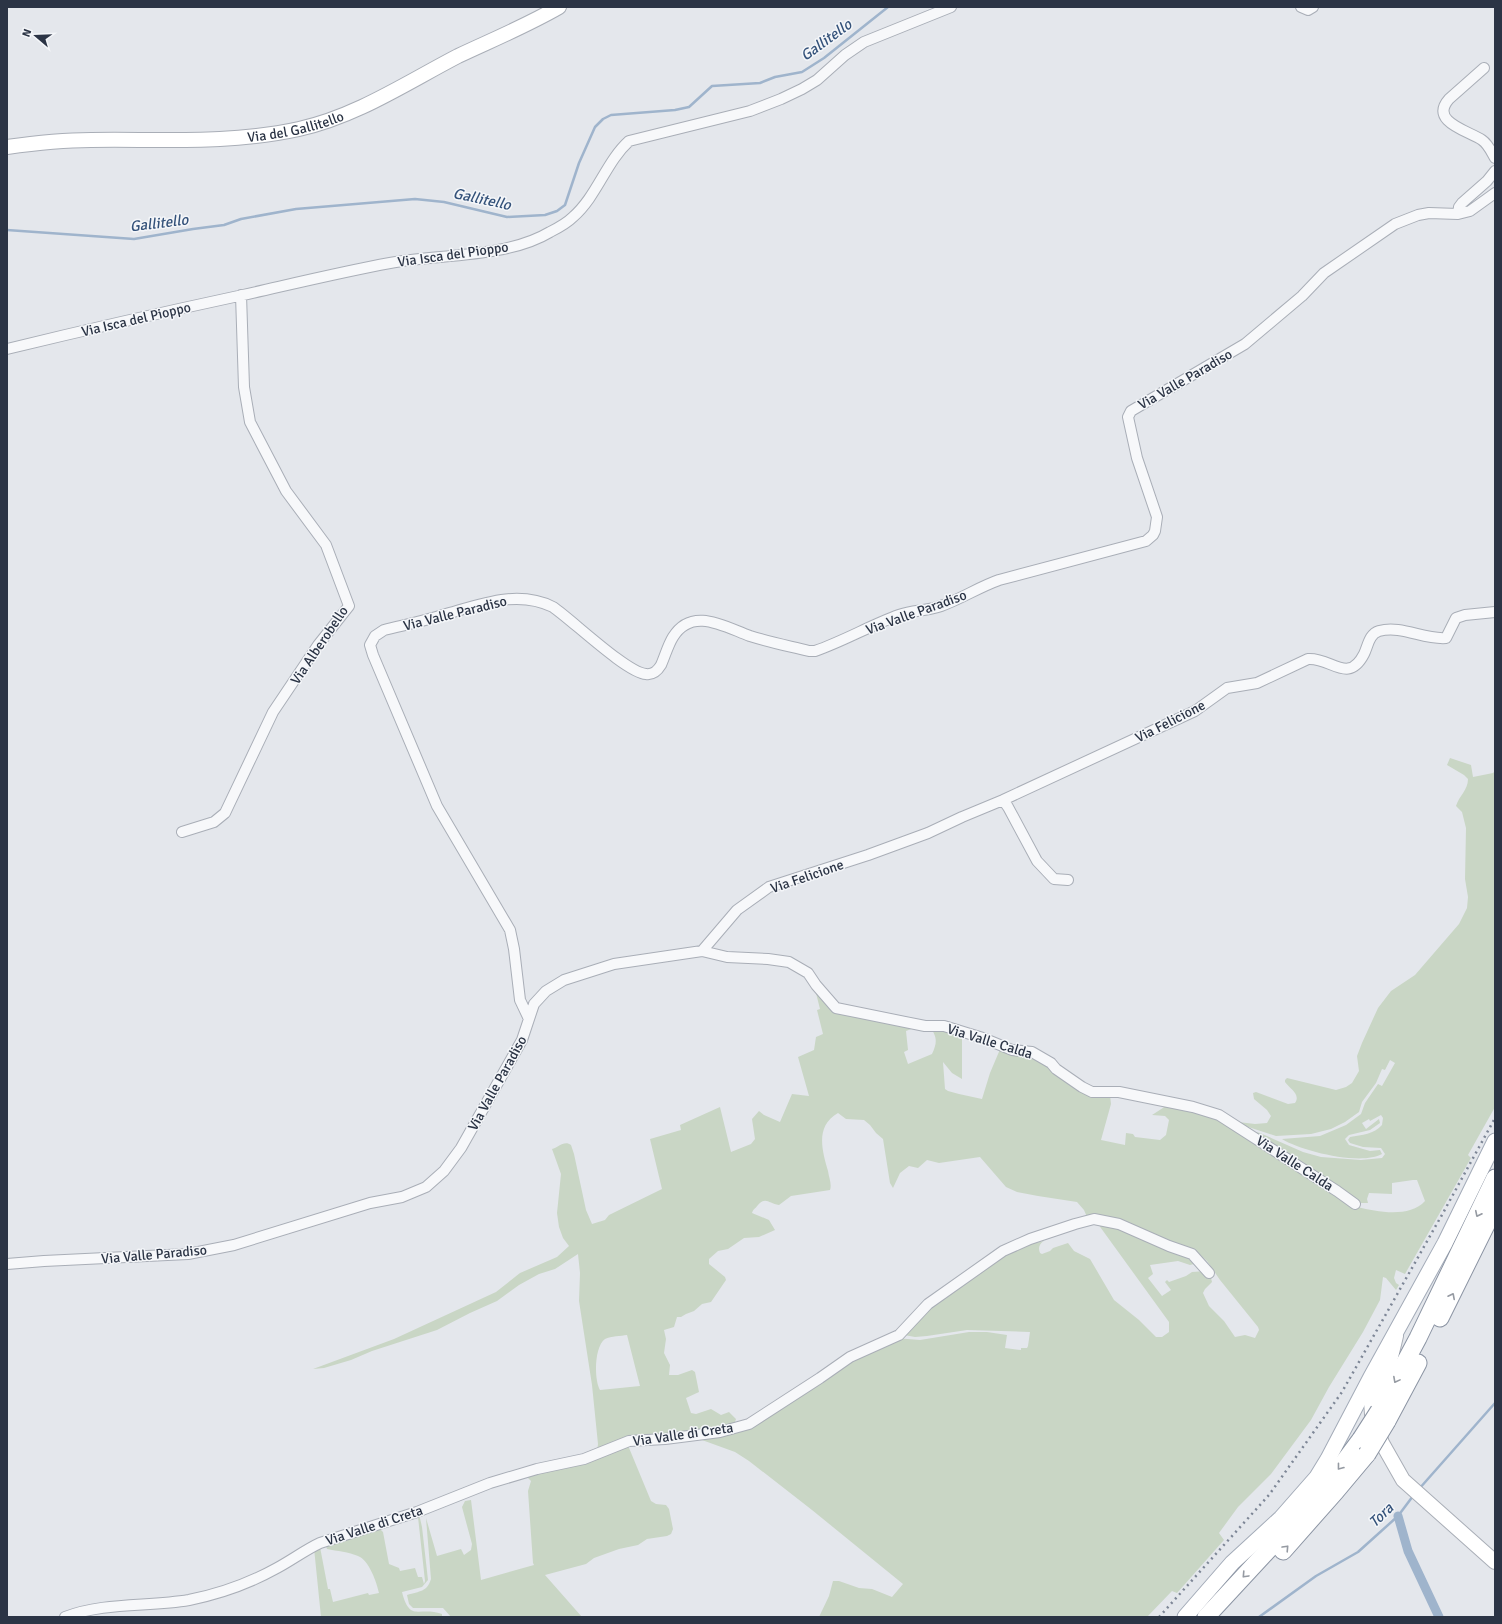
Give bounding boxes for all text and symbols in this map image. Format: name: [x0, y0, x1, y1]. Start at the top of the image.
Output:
water label: Gallitello: [797, 15, 856, 65]
north arrow: [16, 16, 56, 56]
text: N: [20, 27, 34, 39]
street label: Via del Gallitello: [246, 108, 346, 146]
water label: Gallitello: [451, 184, 514, 214]
water label: Gallitello: [129, 210, 190, 236]
street label: Via Isca del Pioppo: [397, 238, 510, 271]
street label: Via Isca del Pioppo: [80, 299, 192, 340]
street label: Via Valle Paradiso: [1135, 346, 1235, 413]
street label: Via Valle Paradiso: [863, 586, 969, 639]
street label: Via Valle Paradiso: [402, 592, 509, 635]
street label: Via Alberobello: [287, 603, 352, 688]
street label: Via Felicione: [1132, 697, 1208, 746]
street label: Via Felicione: [768, 856, 846, 897]
street label: Via Valle Calda: [945, 1020, 1035, 1063]
street label: Via Valle Paradiso: [464, 1033, 531, 1134]
street label: Via Valle Calda: [1253, 1132, 1337, 1195]
one-way arrow: [1475, 1209, 1483, 1217]
street label: Via Valle Paradiso: [100, 1241, 208, 1268]
one-way arrow: [1447, 1293, 1454, 1301]
one-way arrow: [1393, 1376, 1400, 1383]
street label: Via Valle di Creta: [632, 1419, 734, 1450]
one-way arrow: [1338, 1463, 1345, 1470]
water label: Tora: [1365, 1499, 1397, 1531]
street label: Via Valle di Creta: [323, 1502, 425, 1549]
one-way arrow: [1281, 1545, 1289, 1553]
one-way arrow: [1242, 1570, 1250, 1578]

